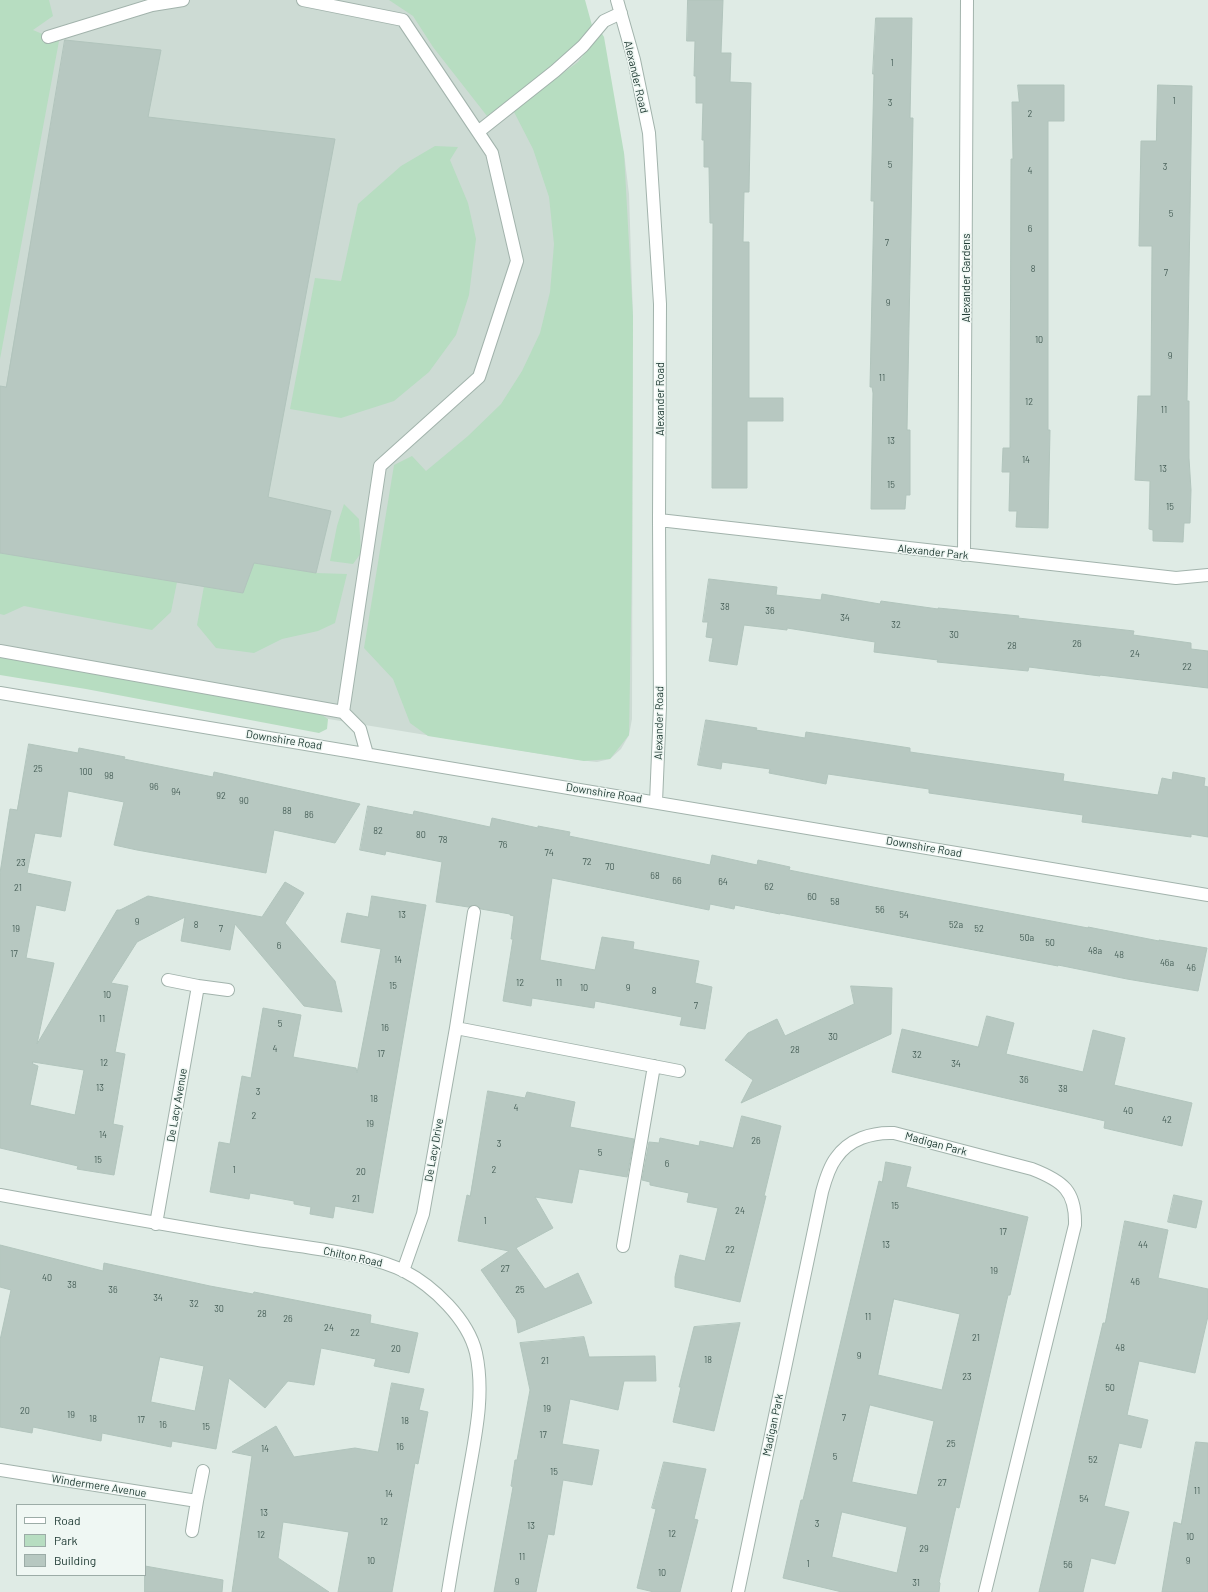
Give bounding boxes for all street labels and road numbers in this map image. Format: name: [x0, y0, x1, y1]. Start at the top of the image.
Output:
street label: Alexander Road: [621, 39, 651, 115]
street label: Alexander Gardens: [959, 233, 973, 323]
street label: Alexander Road: [653, 362, 667, 436]
street label: Alexander Park: [897, 542, 969, 562]
street label: Alexander Road: [652, 686, 666, 760]
street label: Downshire Road: [245, 727, 323, 753]
street label: Downshire Road: [565, 780, 643, 806]
street label: Downshire Road: [885, 834, 963, 860]
street label: De Lacy Avenue: [164, 1067, 190, 1143]
street label: De Lacy Drive: [422, 1117, 446, 1183]
street label: Madigan Park: [904, 1129, 968, 1159]
street label: Chilton Road: [322, 1244, 384, 1270]
street label: Madigan Park: [760, 1393, 786, 1457]
street label: Windermere Avenue: [51, 1472, 147, 1500]

